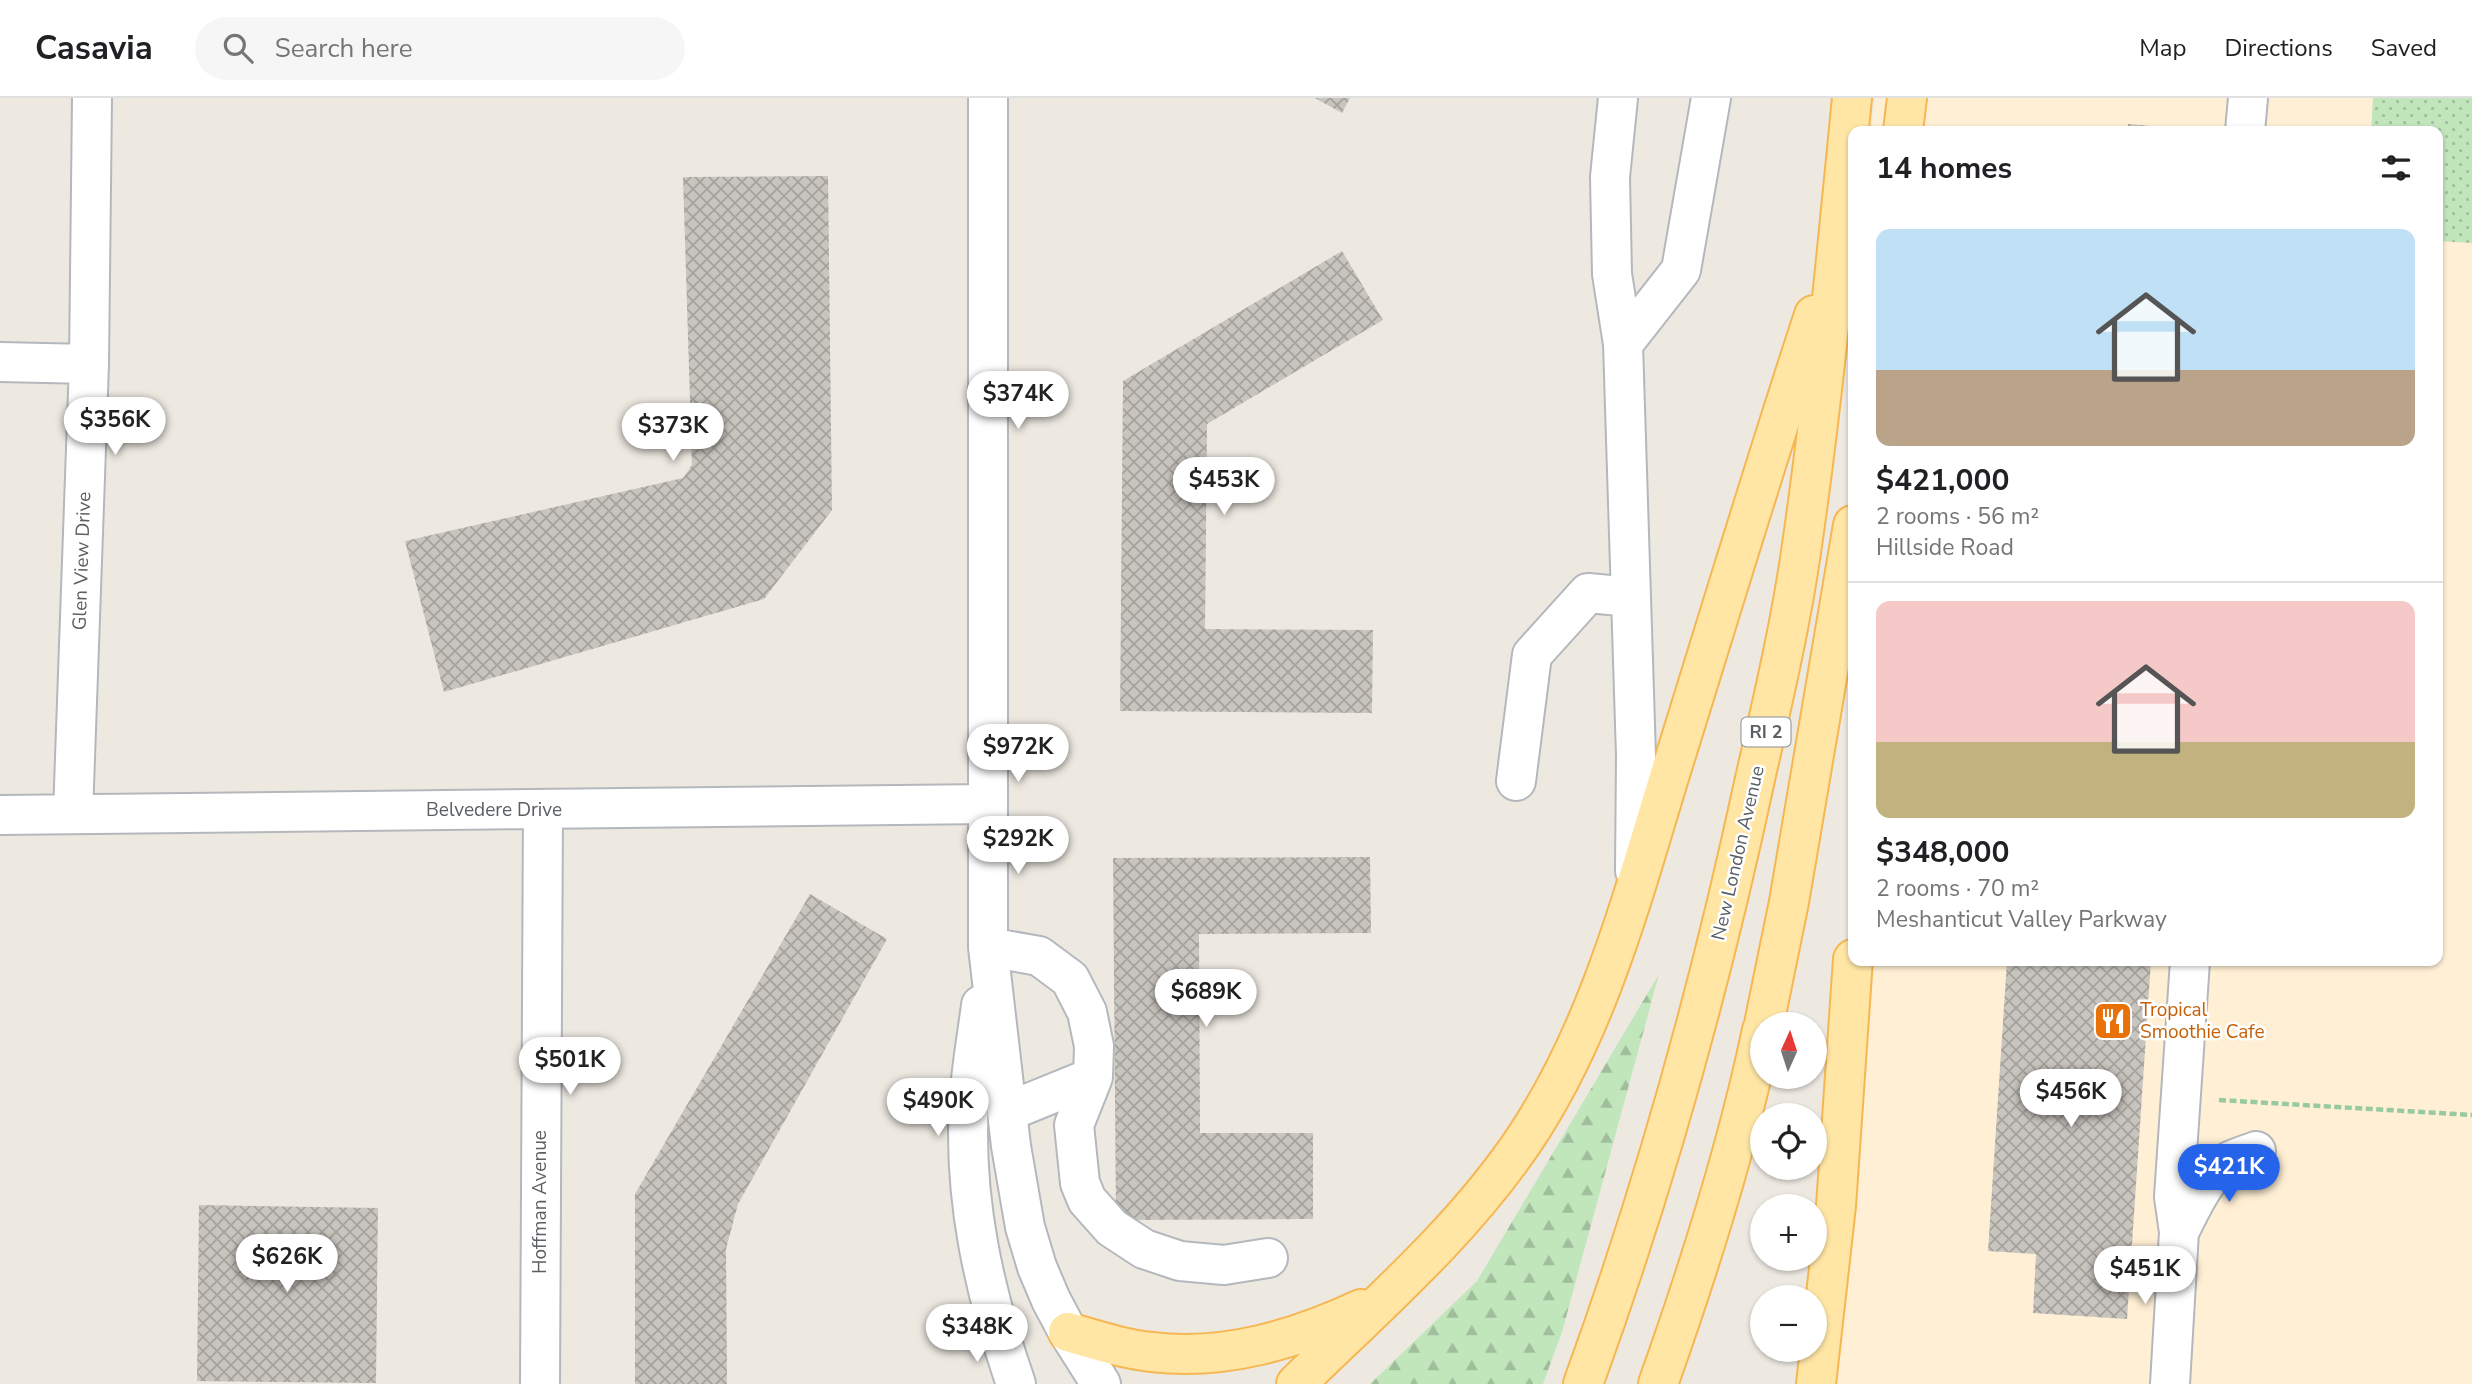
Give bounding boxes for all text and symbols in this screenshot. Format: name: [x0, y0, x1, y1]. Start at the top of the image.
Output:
search box: [195, 17, 685, 80]
text: Casavia: [35, 26, 153, 71]
icon: search: [219, 29, 257, 67]
text: Search here: [275, 31, 413, 66]
text: Map: [2139, 32, 2186, 64]
text: Directions: [2224, 32, 2333, 64]
text: Saved: [2371, 32, 2437, 64]
text: 14 homes: [1876, 148, 2012, 189]
icon: filters: [2377, 149, 2415, 187]
icon: home: [2083, 274, 2209, 400]
pin: $374K: [969, 372, 1067, 431]
text: $374K: [983, 378, 1053, 409]
pin: $356K: [66, 398, 164, 457]
text: $356K: [80, 404, 150, 435]
pin: $373K: [624, 404, 722, 463]
text: $373K: [638, 410, 708, 441]
pin: $453K: [1175, 458, 1273, 517]
text: $421,000: [1876, 460, 2009, 501]
text: $453K: [1189, 464, 1259, 495]
street label: Glen View Drive: [67, 491, 97, 631]
text: 2 rooms · 56 m²: [1876, 501, 2039, 532]
text: Hillside Road: [1876, 532, 2014, 563]
icon: home: [2083, 646, 2209, 772]
road number: RI 2: [1742, 718, 1790, 746]
pin: $972K: [969, 724, 1067, 784]
text: $972K: [983, 731, 1053, 762]
street label: New London Avenue: [1705, 763, 1771, 943]
street label: Belvedere Drive: [426, 797, 562, 823]
pin: $292K: [969, 816, 1067, 876]
text: $292K: [983, 823, 1053, 854]
text: $348,000: [1876, 832, 2009, 873]
text: 2 rooms · 70 m²: [1876, 873, 2039, 904]
text: Meshanticut Valley Parkway: [1876, 904, 2167, 935]
pin: $689K: [1157, 970, 1255, 1029]
text: $689K: [1171, 976, 1241, 1007]
place label: Tropical Smoothie Cafe: [2140, 997, 2265, 1045]
restaurant icon: Tropical Smoothie Cafe: [2092, 1000, 2134, 1042]
north arrow: [1750, 1012, 1827, 1088]
map controls: [1750, 1012, 1827, 1362]
pin: $501K: [521, 1038, 619, 1097]
text: $501K: [535, 1044, 605, 1075]
pin: $456K: [2022, 1070, 2120, 1129]
text: $456K: [2036, 1076, 2106, 1107]
pin: $490K: [889, 1079, 987, 1138]
text: $490K: [903, 1085, 973, 1116]
button: locate: [1750, 1103, 1827, 1180]
street label: Hoffman Avenue: [527, 1130, 553, 1274]
pin: $421K: [2180, 1144, 2278, 1204]
text: $421K: [2194, 1151, 2264, 1182]
button: +: [1750, 1194, 1827, 1271]
pin: $626K: [238, 1234, 336, 1294]
text: $626K: [252, 1241, 322, 1272]
pin: $451K: [2096, 1246, 2194, 1306]
text: $451K: [2110, 1253, 2180, 1284]
button: −: [1750, 1285, 1827, 1362]
pin: $348K: [928, 1304, 1026, 1364]
text: $348K: [942, 1311, 1012, 1342]

